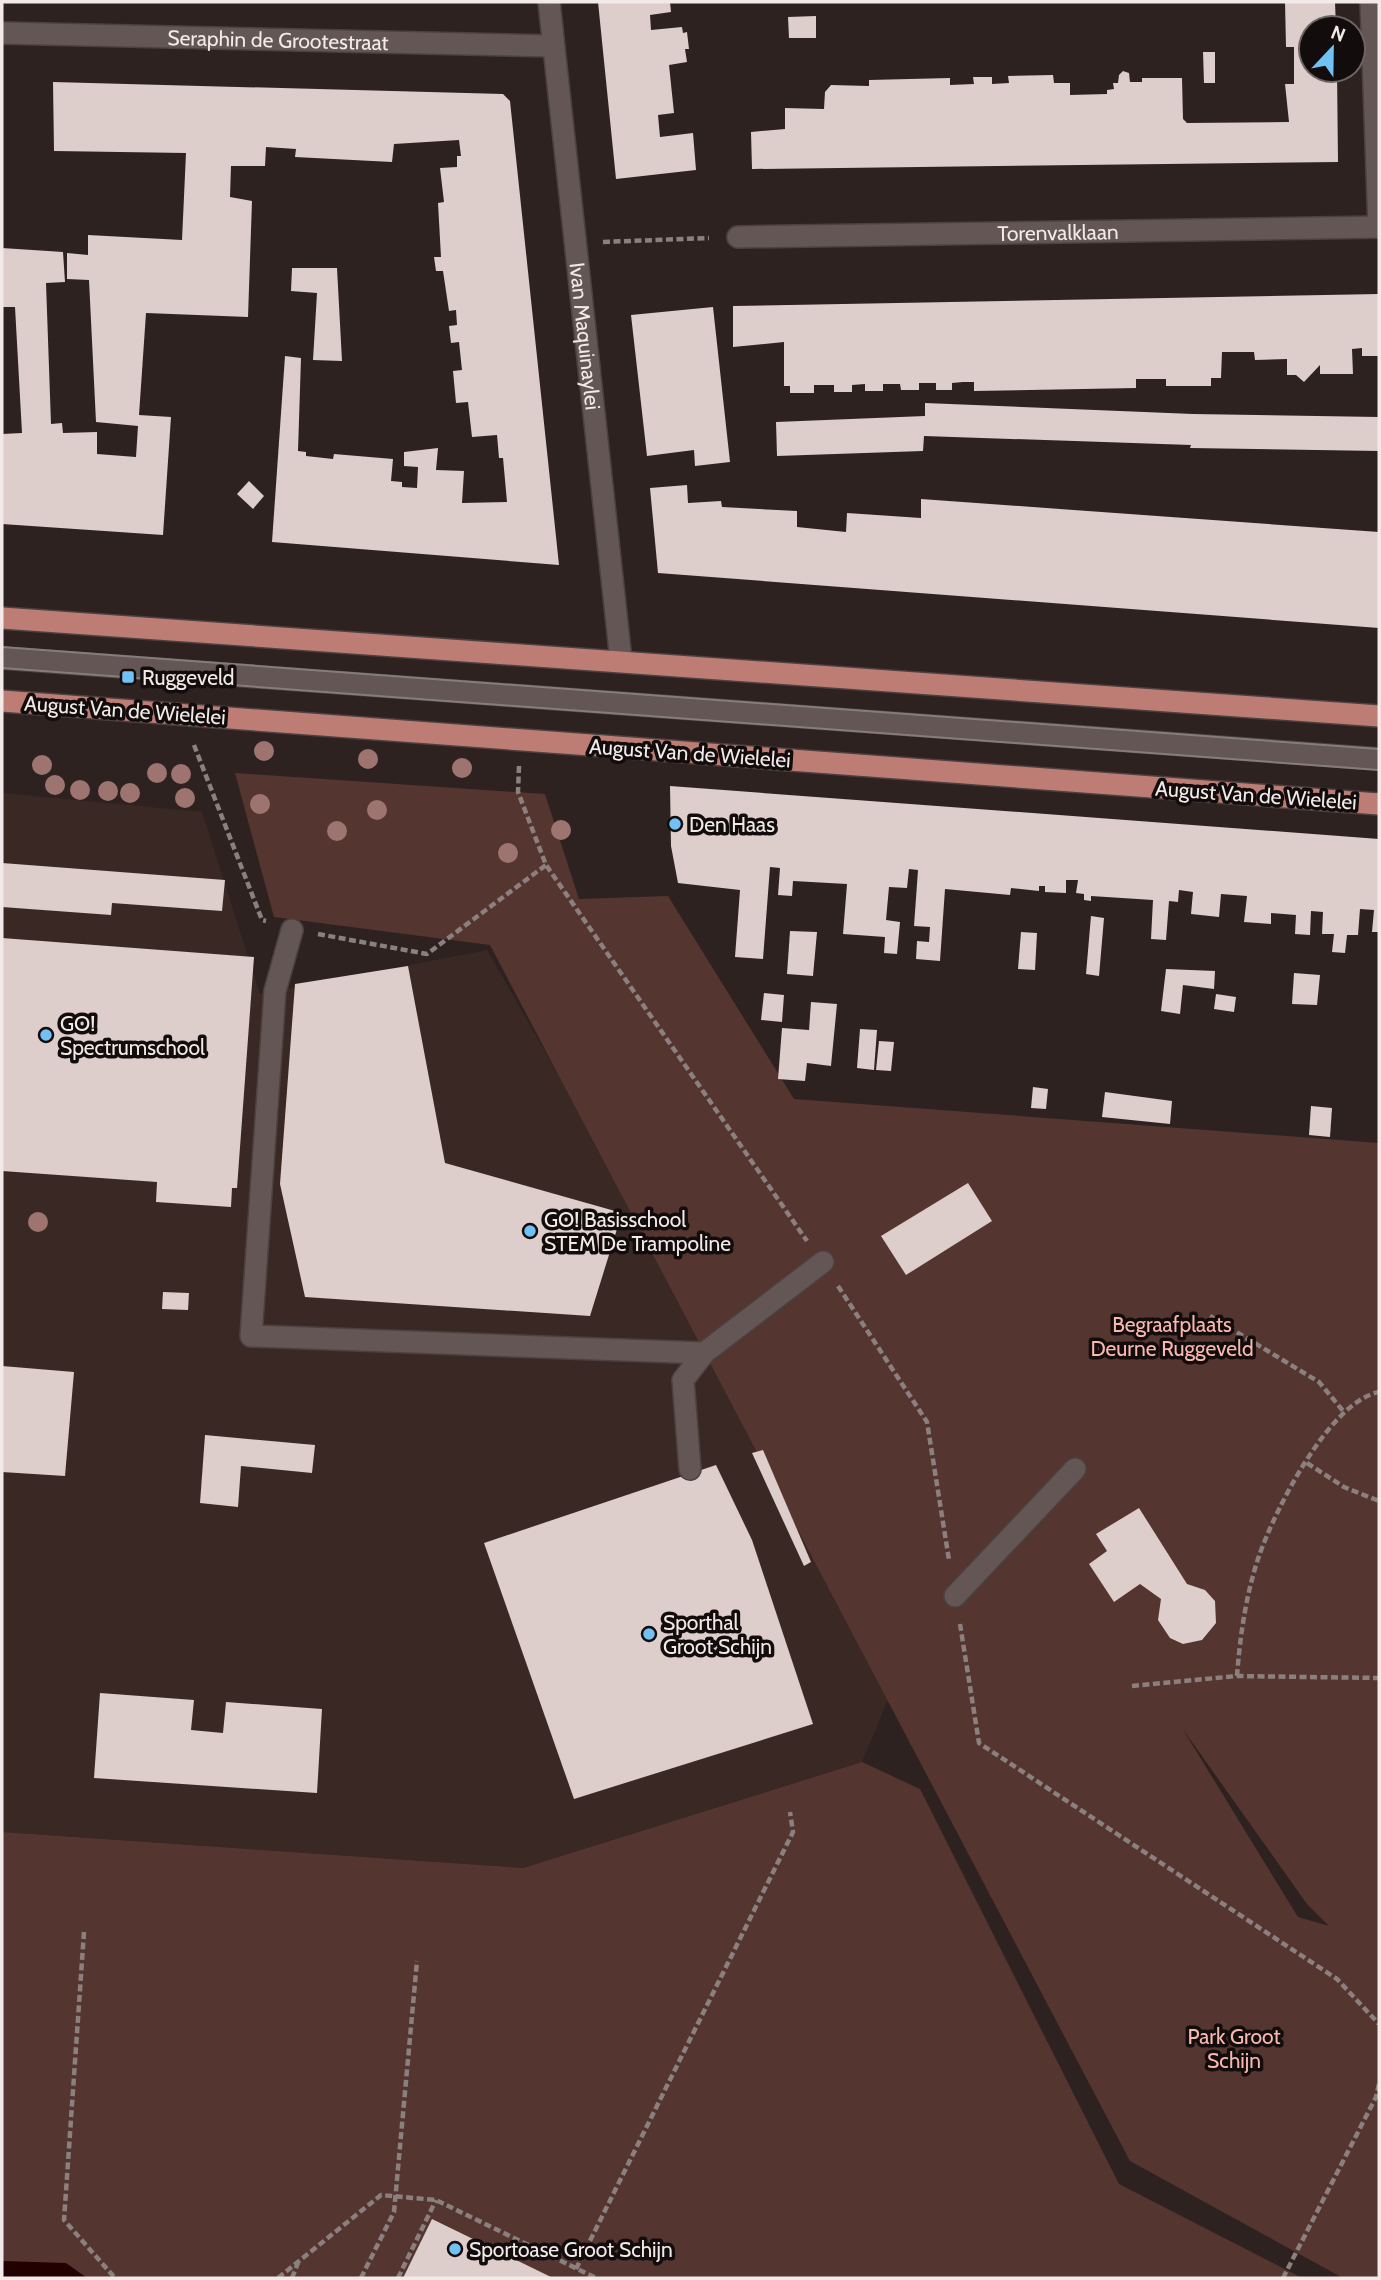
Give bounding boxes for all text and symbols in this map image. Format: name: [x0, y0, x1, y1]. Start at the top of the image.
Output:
north arrow: [1297, 14, 1367, 84]
text: N: [1328, 21, 1349, 47]
street label: Seraphin de Grootestraat: [167, 24, 389, 55]
street label: Torenvalklaan: [997, 219, 1119, 245]
street label: Ivan Maquinaylei: [565, 261, 606, 411]
place label: Ruggeveld: [142, 665, 234, 690]
marker: Ruggeveld: [120, 669, 136, 685]
street label: August Van de Wielelei: [23, 690, 227, 730]
street label: August Van de Wielelei: [588, 733, 792, 773]
street label: August Van de Wielelei: [1154, 775, 1358, 815]
place label: Den Haas: [689, 812, 775, 837]
marker: Den Haas: [667, 816, 683, 832]
place label: GO! Spectrumschool: [60, 1011, 205, 1060]
marker: GO! Spectrumschool: [38, 1027, 54, 1043]
place label: GO! Basisschool STEM De Trampoline: [544, 1207, 731, 1256]
marker: GO! Basisschool STEM De Trampoline: [522, 1223, 538, 1239]
park label: Begraafplaats Deurne Ruggeveld: [1090, 1312, 1254, 1361]
place label: Sporthal Groot Schijn: [663, 1610, 772, 1660]
marker: Sporthal Groot Schijn: [641, 1626, 657, 1642]
park label: Park Groot Schijn: [1188, 2024, 1280, 2074]
place label: Sportoase Groot Schijn: [469, 2237, 673, 2263]
marker: Sportoase Groot Schijn: [447, 2241, 463, 2257]

